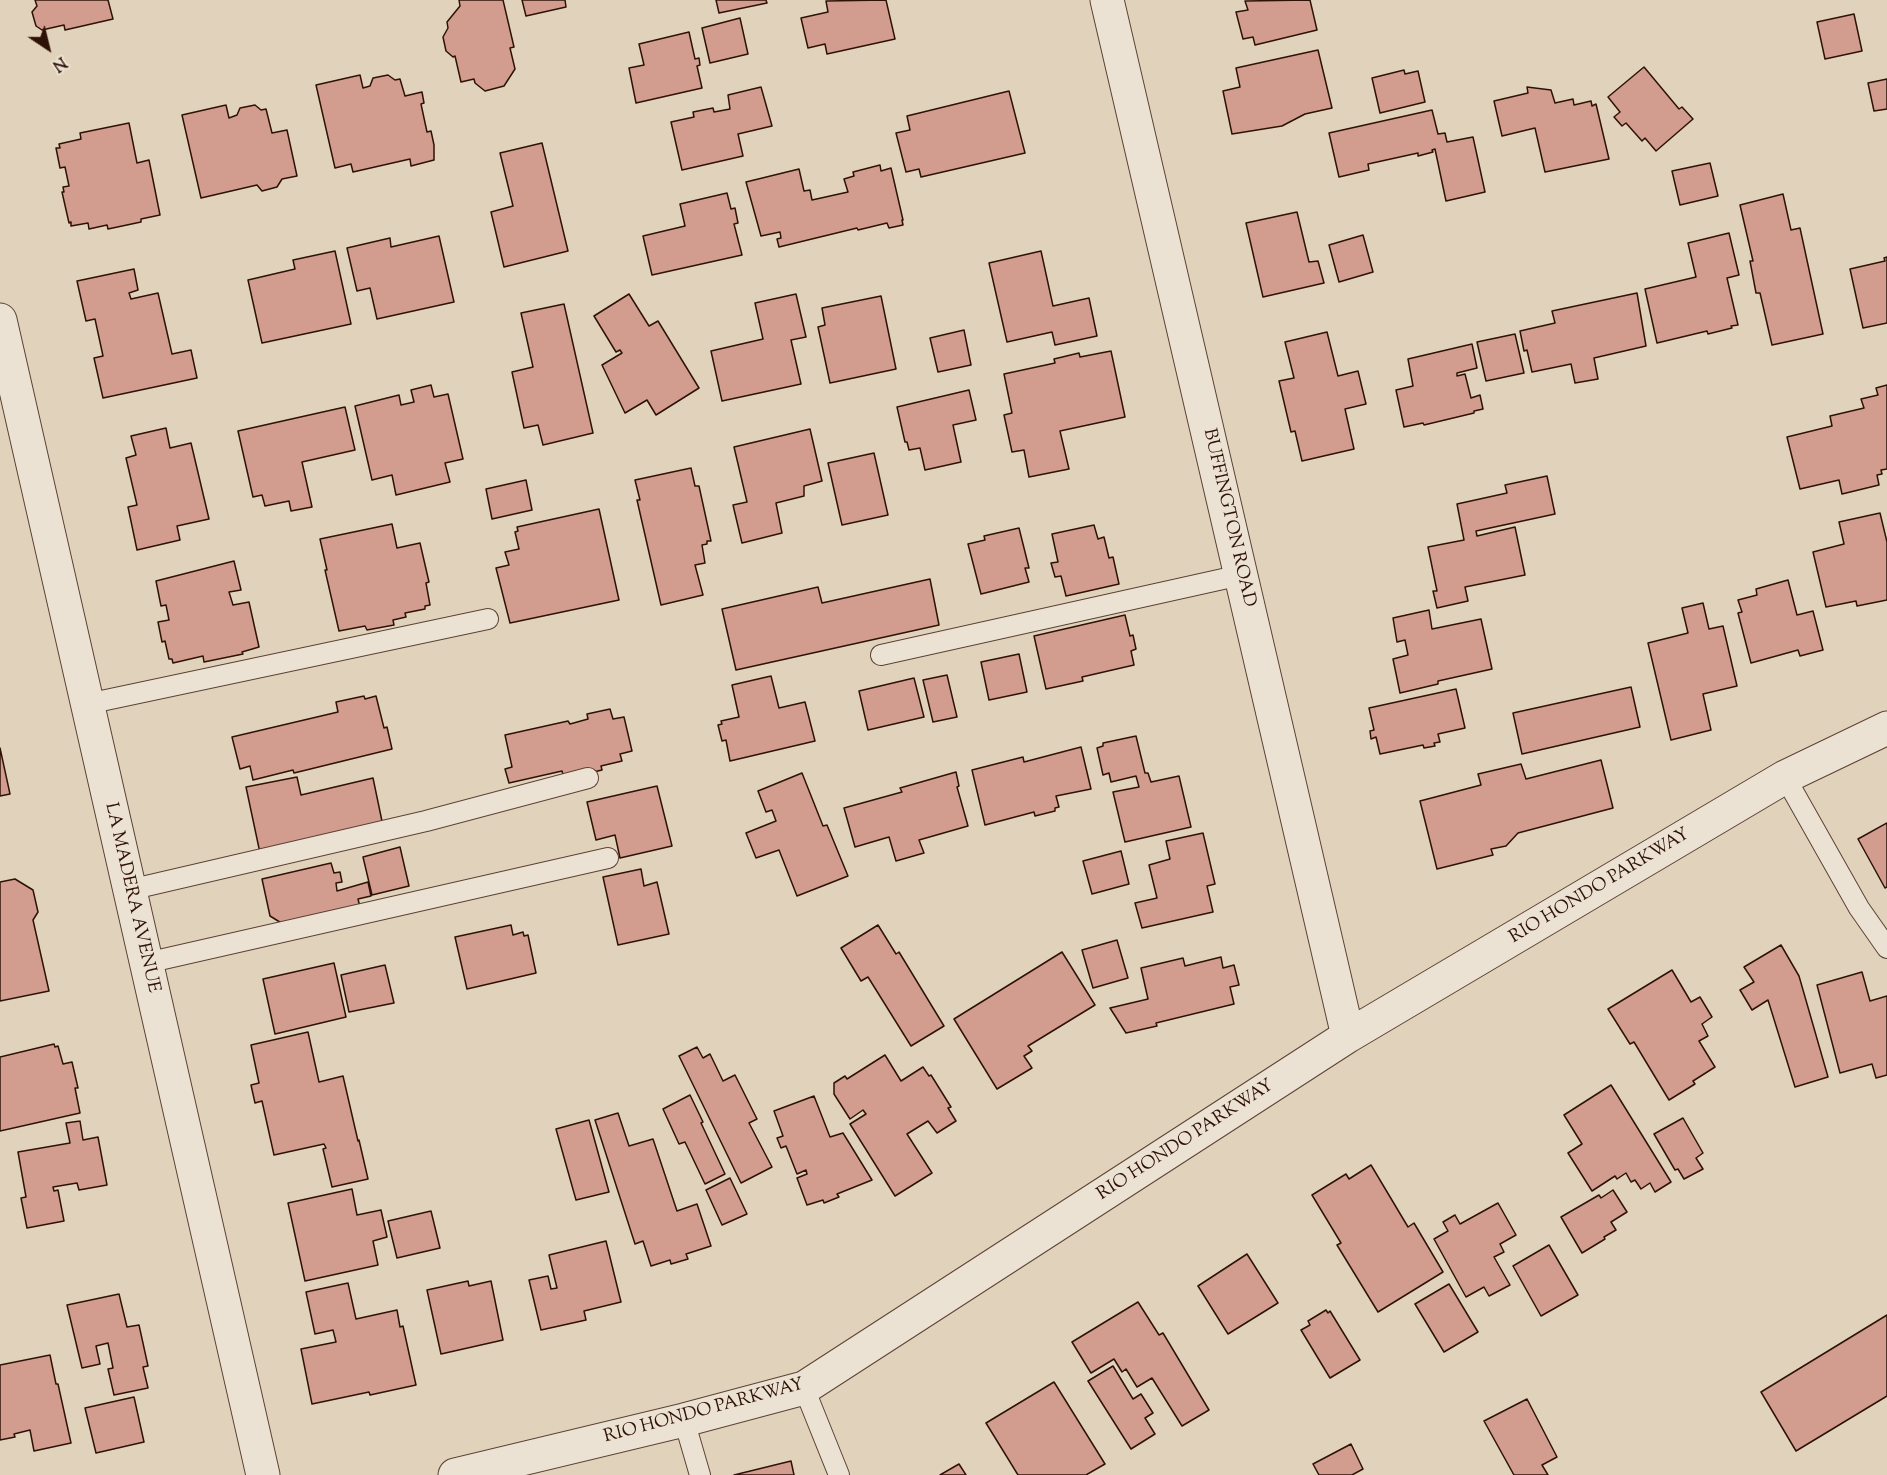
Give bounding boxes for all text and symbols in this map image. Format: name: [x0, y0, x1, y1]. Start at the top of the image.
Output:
north arrow: [18, 18, 78, 78]
text: N: [47, 50, 70, 76]
street label: BUFFINGTON ROAD: [1197, 427, 1259, 609]
street label: LA MADERA AVENUE: [99, 801, 163, 995]
street label: RIO HONDO PARKWAY: [1506, 825, 1694, 949]
street label: RIO HONDO PARKWAY: [1094, 1076, 1278, 1206]
street label: RIO HONDO PARKWAY: [602, 1375, 806, 1449]

